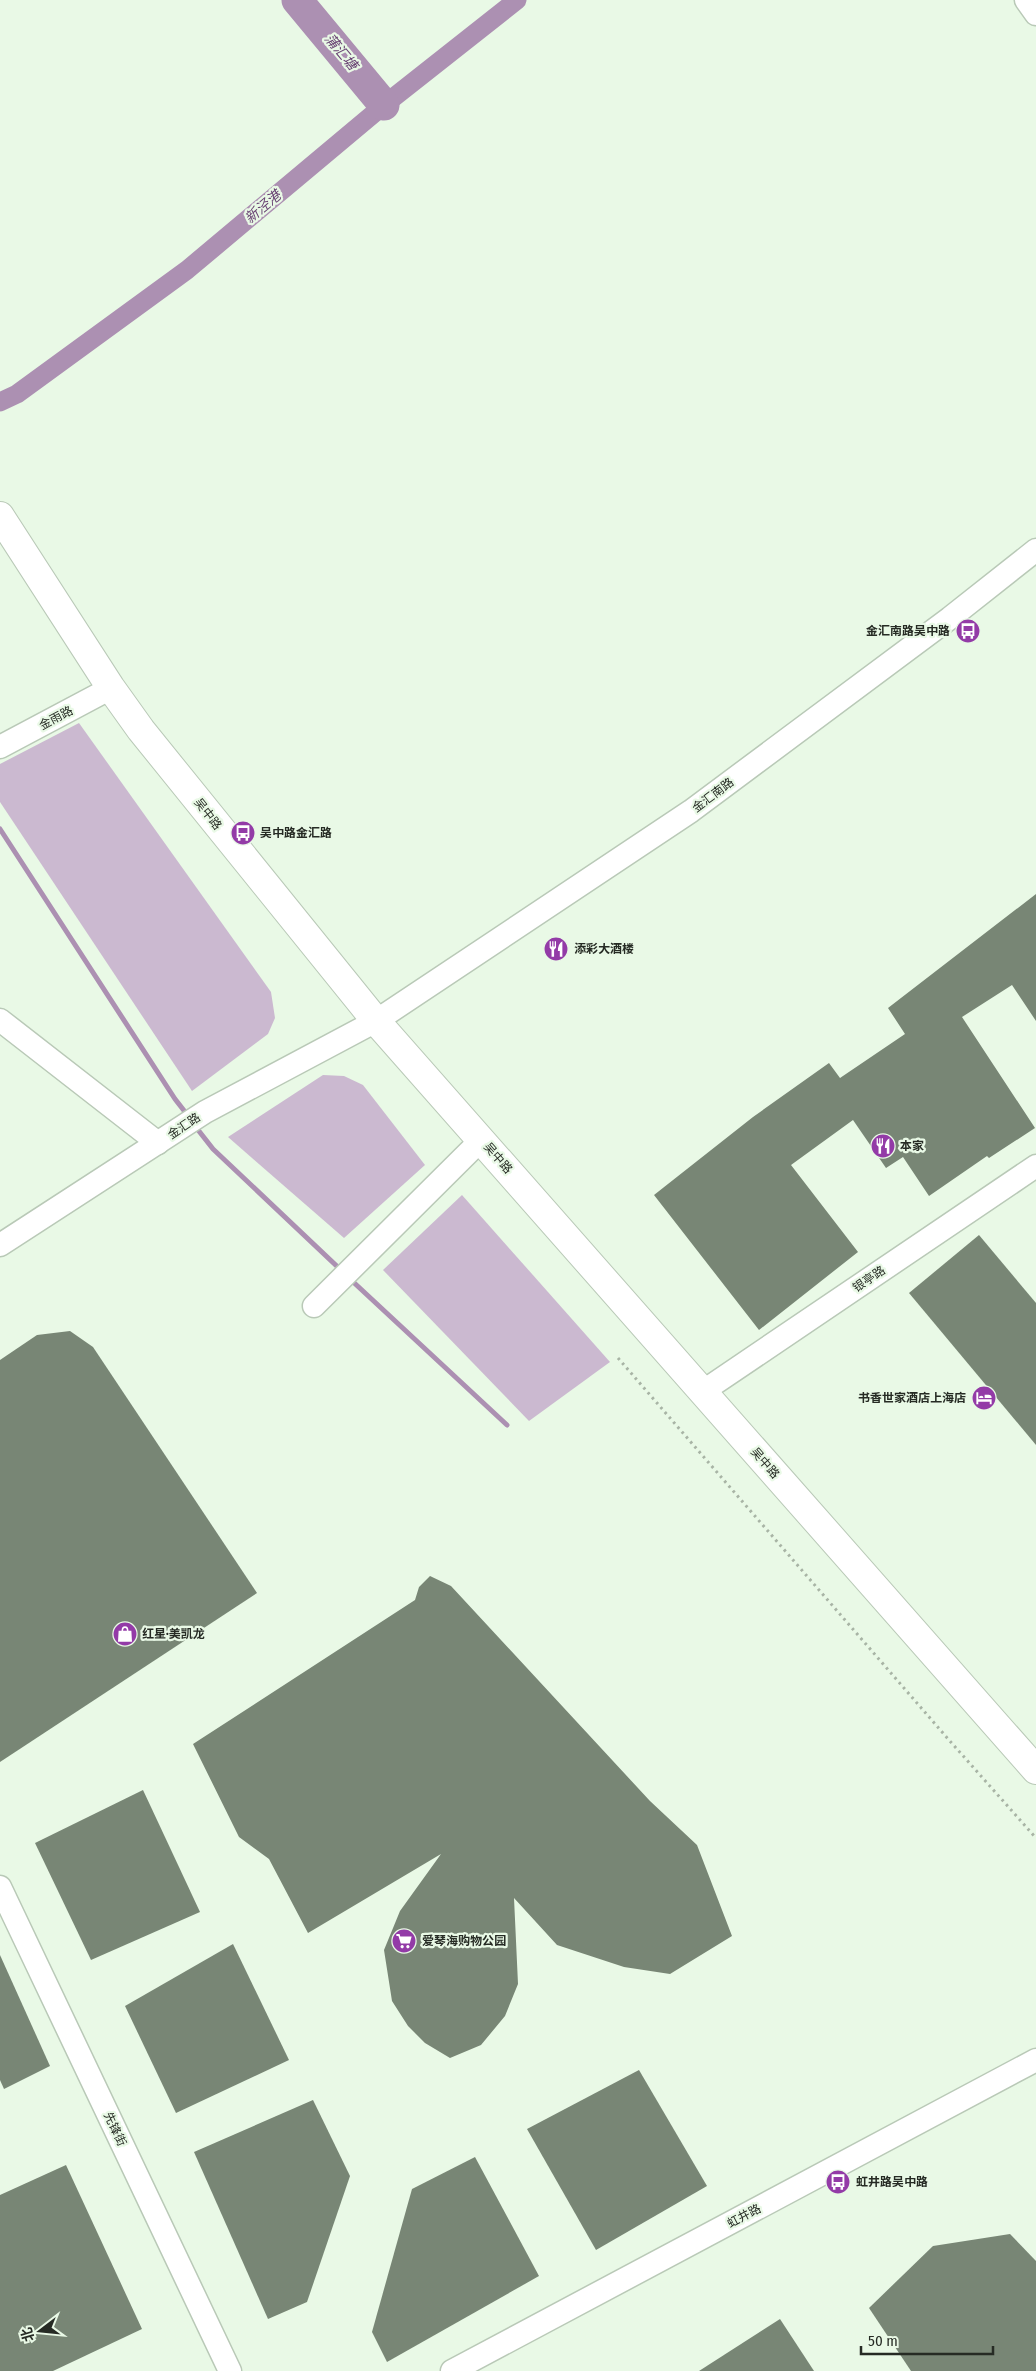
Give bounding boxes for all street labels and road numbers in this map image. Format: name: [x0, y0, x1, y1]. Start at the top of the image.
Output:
street label: 金雨路: [37, 703, 75, 733]
street label: 金汇南路: [690, 775, 736, 815]
street label: 吴中路: [191, 796, 225, 832]
street label: 金汇路: [165, 1110, 203, 1142]
street label: 吴中路: [481, 1140, 515, 1176]
street label: 银亭路: [850, 1263, 888, 1295]
street label: 吴中路: [748, 1445, 782, 1481]
street label: 先锋街: [101, 2110, 129, 2148]
street label: 虹井路: [725, 2201, 763, 2231]

